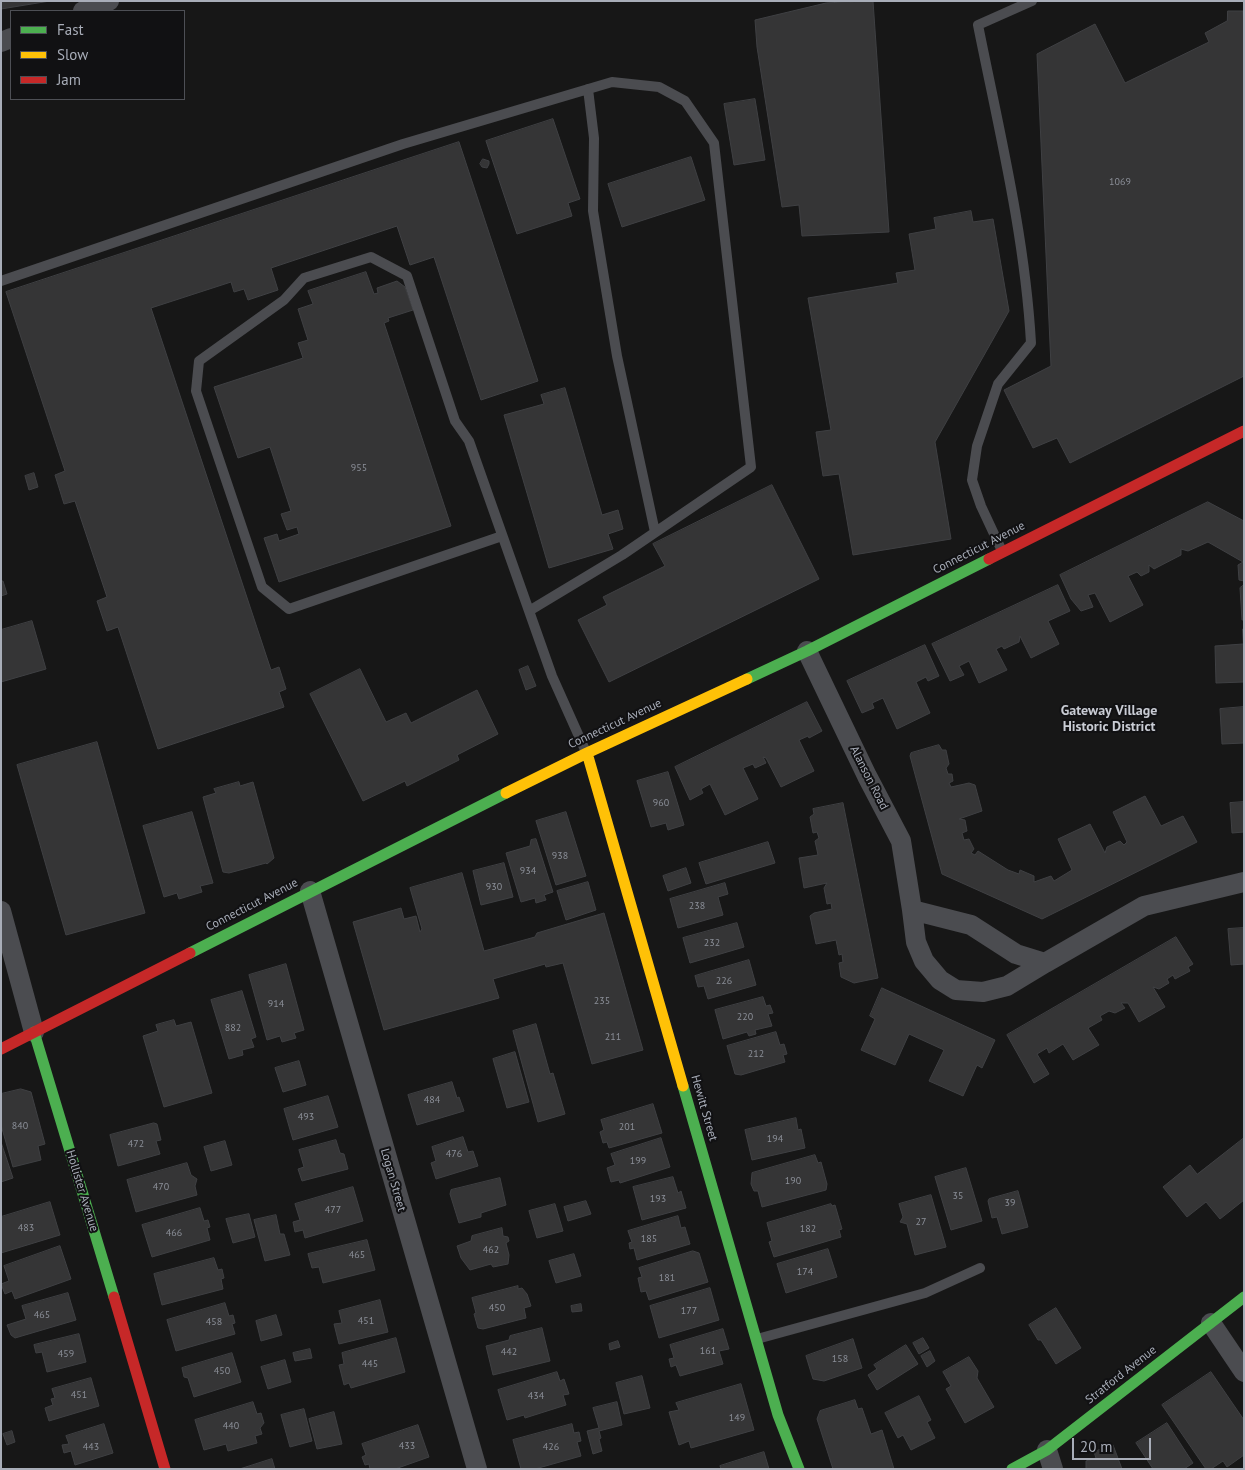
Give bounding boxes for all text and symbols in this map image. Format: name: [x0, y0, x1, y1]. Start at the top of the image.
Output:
legend: [10, 10, 185, 100]
text: Fast: [57, 20, 84, 39]
text: Slow: [57, 45, 88, 64]
text: Jam: [57, 70, 81, 89]
house number: 1069: [1109, 176, 1131, 188]
house number: 955: [351, 462, 367, 474]
street label: Connecticut Avenue: [931, 519, 1027, 577]
street label: Connecticut Avenue: [566, 696, 664, 752]
district label: Gateway Village Historic District: [1061, 703, 1157, 736]
street label: Alanson Road: [847, 744, 891, 812]
house number: 960: [653, 797, 669, 809]
house number: 938: [552, 850, 568, 862]
house number: 934: [520, 865, 536, 877]
street label: Connecticut Avenue: [204, 876, 300, 934]
house number: 930: [486, 881, 502, 893]
house number: 238: [689, 900, 705, 912]
house number: 232: [704, 937, 720, 949]
house number: 226: [716, 975, 732, 987]
house number: 235: [594, 995, 610, 1007]
house number: 914: [268, 998, 284, 1010]
house number: 220: [737, 1011, 753, 1023]
house number: 882: [225, 1022, 241, 1034]
house number: 211: [605, 1031, 621, 1043]
house number: 212: [748, 1048, 764, 1060]
street label: Hewitt Street: [688, 1073, 720, 1143]
house number: 484: [424, 1094, 440, 1106]
house number: 493: [298, 1111, 314, 1123]
house number: 840: [12, 1120, 28, 1132]
house number: 201: [619, 1121, 635, 1133]
house number: 194: [767, 1133, 783, 1145]
house number: 472: [128, 1138, 144, 1150]
street label: Logan Street: [377, 1147, 409, 1213]
street label: Hollister Avenue: [63, 1148, 101, 1234]
house number: 476: [446, 1148, 462, 1160]
house number: 199: [630, 1155, 646, 1167]
house number: 190: [785, 1175, 801, 1187]
house number: 470: [153, 1181, 169, 1193]
house number: 35: [953, 1190, 963, 1202]
house number: 193: [650, 1193, 666, 1205]
house number: 39: [1005, 1197, 1015, 1209]
house number: 477: [325, 1204, 341, 1216]
house number: 27: [916, 1216, 926, 1228]
house number: 483: [18, 1222, 34, 1234]
house number: 182: [800, 1223, 816, 1235]
house number: 466: [166, 1227, 182, 1239]
house number: 185: [641, 1233, 657, 1245]
house number: 462: [483, 1244, 499, 1256]
house number: 465: [349, 1249, 365, 1261]
house number: 174: [797, 1266, 813, 1278]
house number: 181: [659, 1272, 675, 1284]
house number: 450: [489, 1302, 505, 1314]
house number: 177: [681, 1305, 697, 1317]
house number: 465: [34, 1309, 50, 1321]
house number: 451: [358, 1315, 374, 1327]
house number: 458: [206, 1316, 222, 1328]
street label: Stratford Avenue: [1083, 1343, 1159, 1407]
house number: 161: [700, 1345, 716, 1357]
house number: 442: [501, 1346, 517, 1358]
house number: 459: [58, 1348, 74, 1360]
house number: 158: [832, 1353, 848, 1365]
house number: 445: [362, 1358, 378, 1370]
house number: 450: [214, 1365, 230, 1377]
house number: 451: [71, 1389, 87, 1401]
house number: 434: [528, 1390, 544, 1402]
house number: 149: [729, 1412, 745, 1424]
house number: 440: [223, 1420, 239, 1432]
scale bar: [1075, 1428, 1154, 1460]
text: 20 m: [1080, 1437, 1113, 1456]
house number: 433: [399, 1440, 415, 1452]
house number: 443: [83, 1441, 99, 1453]
house number: 426: [543, 1441, 559, 1453]

